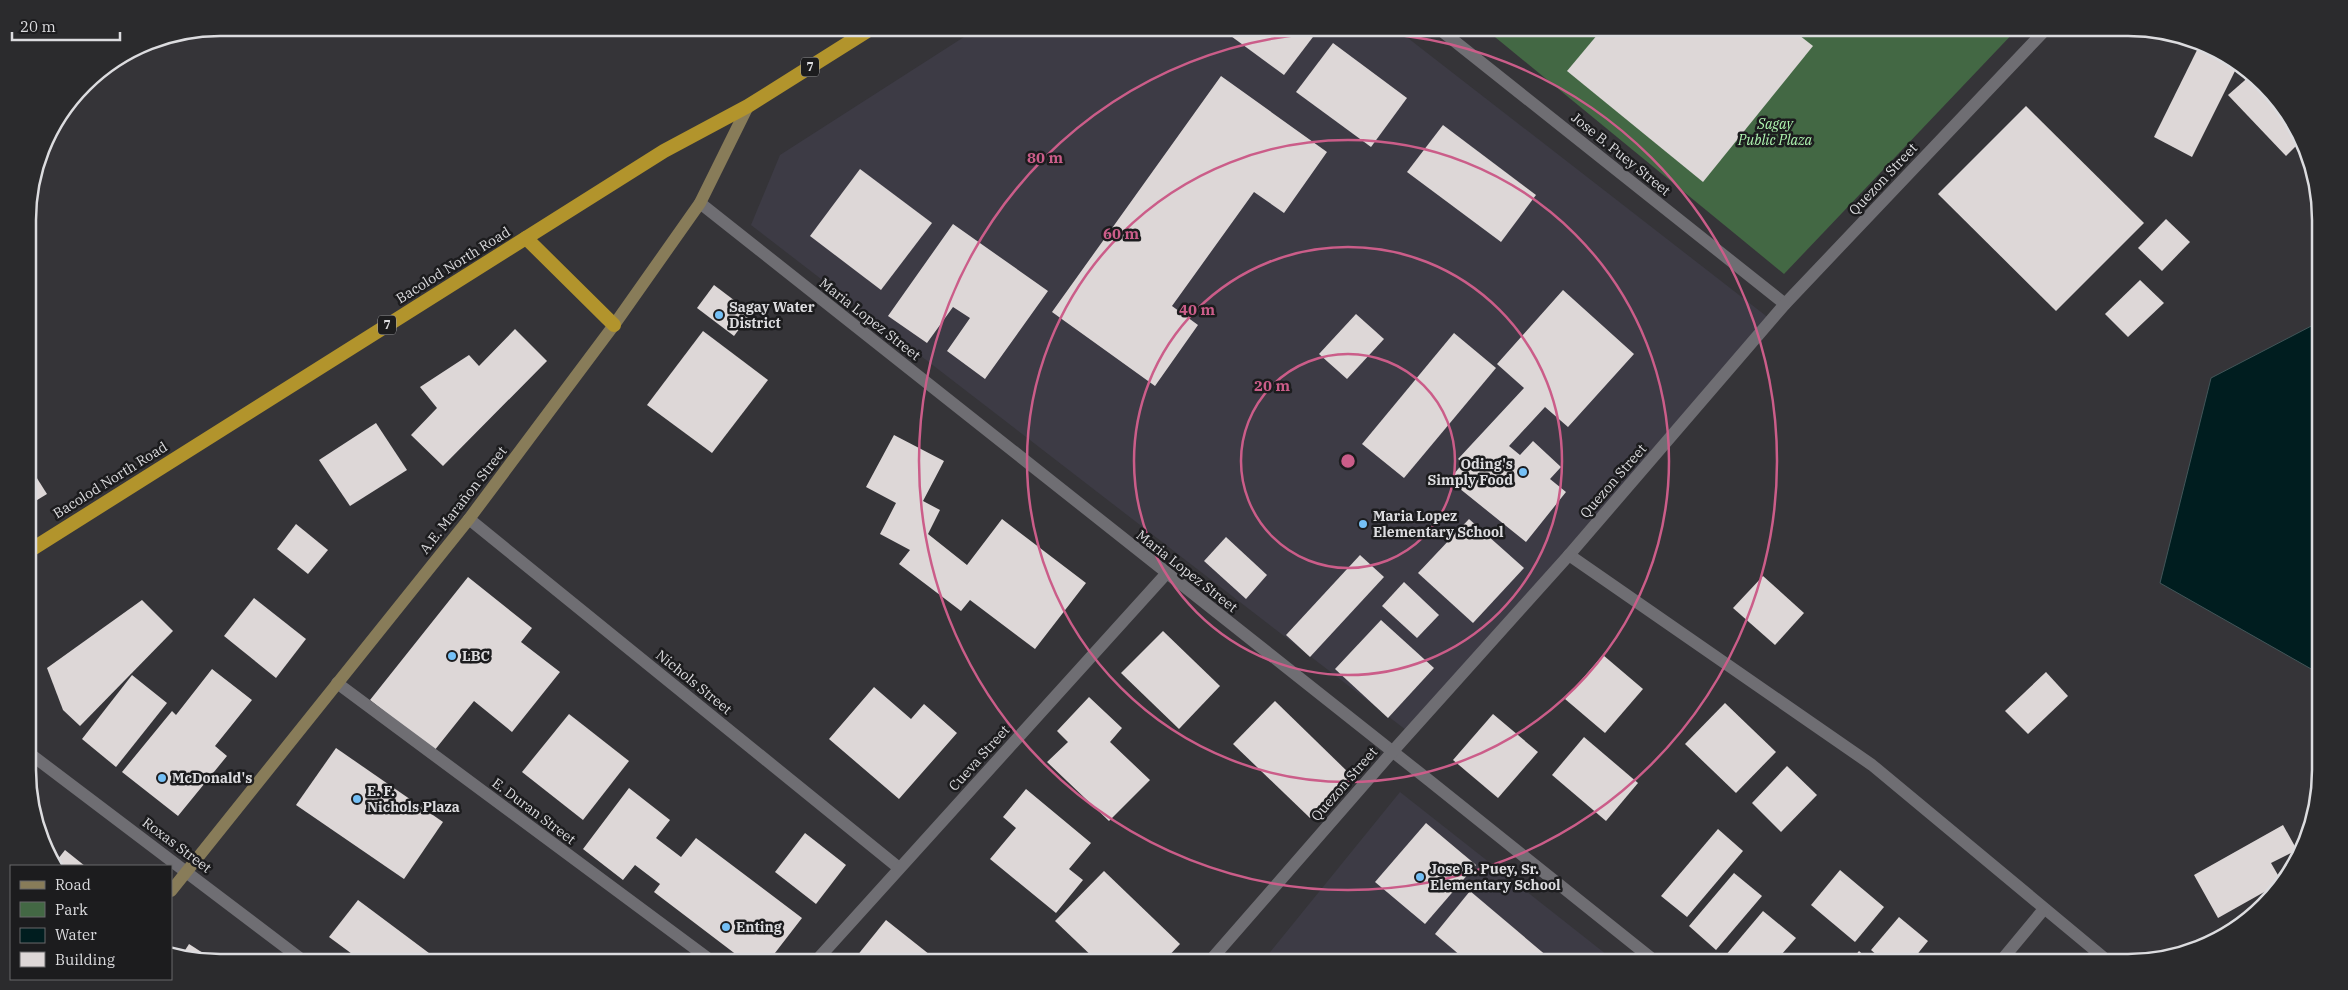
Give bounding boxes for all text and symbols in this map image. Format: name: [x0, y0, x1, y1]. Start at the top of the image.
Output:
scale bar: [12, 10, 120, 42]
text: 20 m: [20, 17, 56, 36]
road number: 7: [801, 58, 819, 76]
street label: Jose B. Puey Street: [1568, 108, 1674, 200]
park label: Sagay Public Plaza: [1737, 115, 1812, 149]
street label: Quezon Street: [1845, 139, 1921, 219]
text: 80 m: [1027, 148, 1063, 167]
street label: Bacolod North Road: [393, 222, 514, 307]
text: 60 m: [1103, 224, 1139, 243]
street label: Maria Lopez Street: [816, 274, 924, 364]
place label: Sagay Water District: [729, 298, 815, 332]
text: 40 m: [1179, 300, 1215, 319]
marker: Sagay Water District: [713, 309, 725, 321]
road number: 7: [378, 316, 396, 334]
text: 20 m: [1254, 376, 1290, 395]
street label: Bacolod North Road: [50, 437, 171, 522]
street label: Quezon Street: [1576, 440, 1650, 522]
street label: A.E. Marañon Street: [415, 443, 511, 557]
centre of rings: [1339, 452, 1357, 470]
place label: Oding's Simply Food: [1428, 455, 1513, 489]
marker: Oding's Simply Food: [1517, 466, 1529, 478]
place label: Maria Lopez Elementary School: [1373, 507, 1504, 541]
marker: Maria Lopez Elementary School: [1357, 518, 1369, 530]
street label: Maria Lopez Street: [1133, 526, 1241, 616]
street label: Nichols Street: [652, 646, 736, 718]
place label: LBC: [462, 647, 490, 665]
marker: LBC: [446, 650, 458, 662]
street label: Cueva Street: [945, 721, 1013, 795]
street label: Quezon Street: [1307, 743, 1381, 825]
place label: McDonald's: [172, 769, 252, 787]
marker: McDonald's: [156, 772, 168, 784]
street label: E. Duran Street: [489, 774, 579, 848]
place label: E. F. Nichols Plaza: [367, 782, 460, 816]
marker: E. F. Nichols Plaza: [351, 793, 363, 805]
street label: Roxas Street: [139, 813, 215, 877]
place label: Jose B. Puey, Sr. Elementary School: [1430, 860, 1561, 894]
legend: [10, 865, 172, 980]
marker: Jose B. Puey, Sr. Elementary School: [1414, 871, 1426, 883]
text: Road: [55, 875, 91, 894]
text: Park: [55, 900, 88, 919]
place label: Enting: [736, 918, 783, 936]
marker: Enting: [720, 921, 732, 933]
text: Water: [55, 925, 97, 944]
text: Building: [55, 950, 115, 969]

